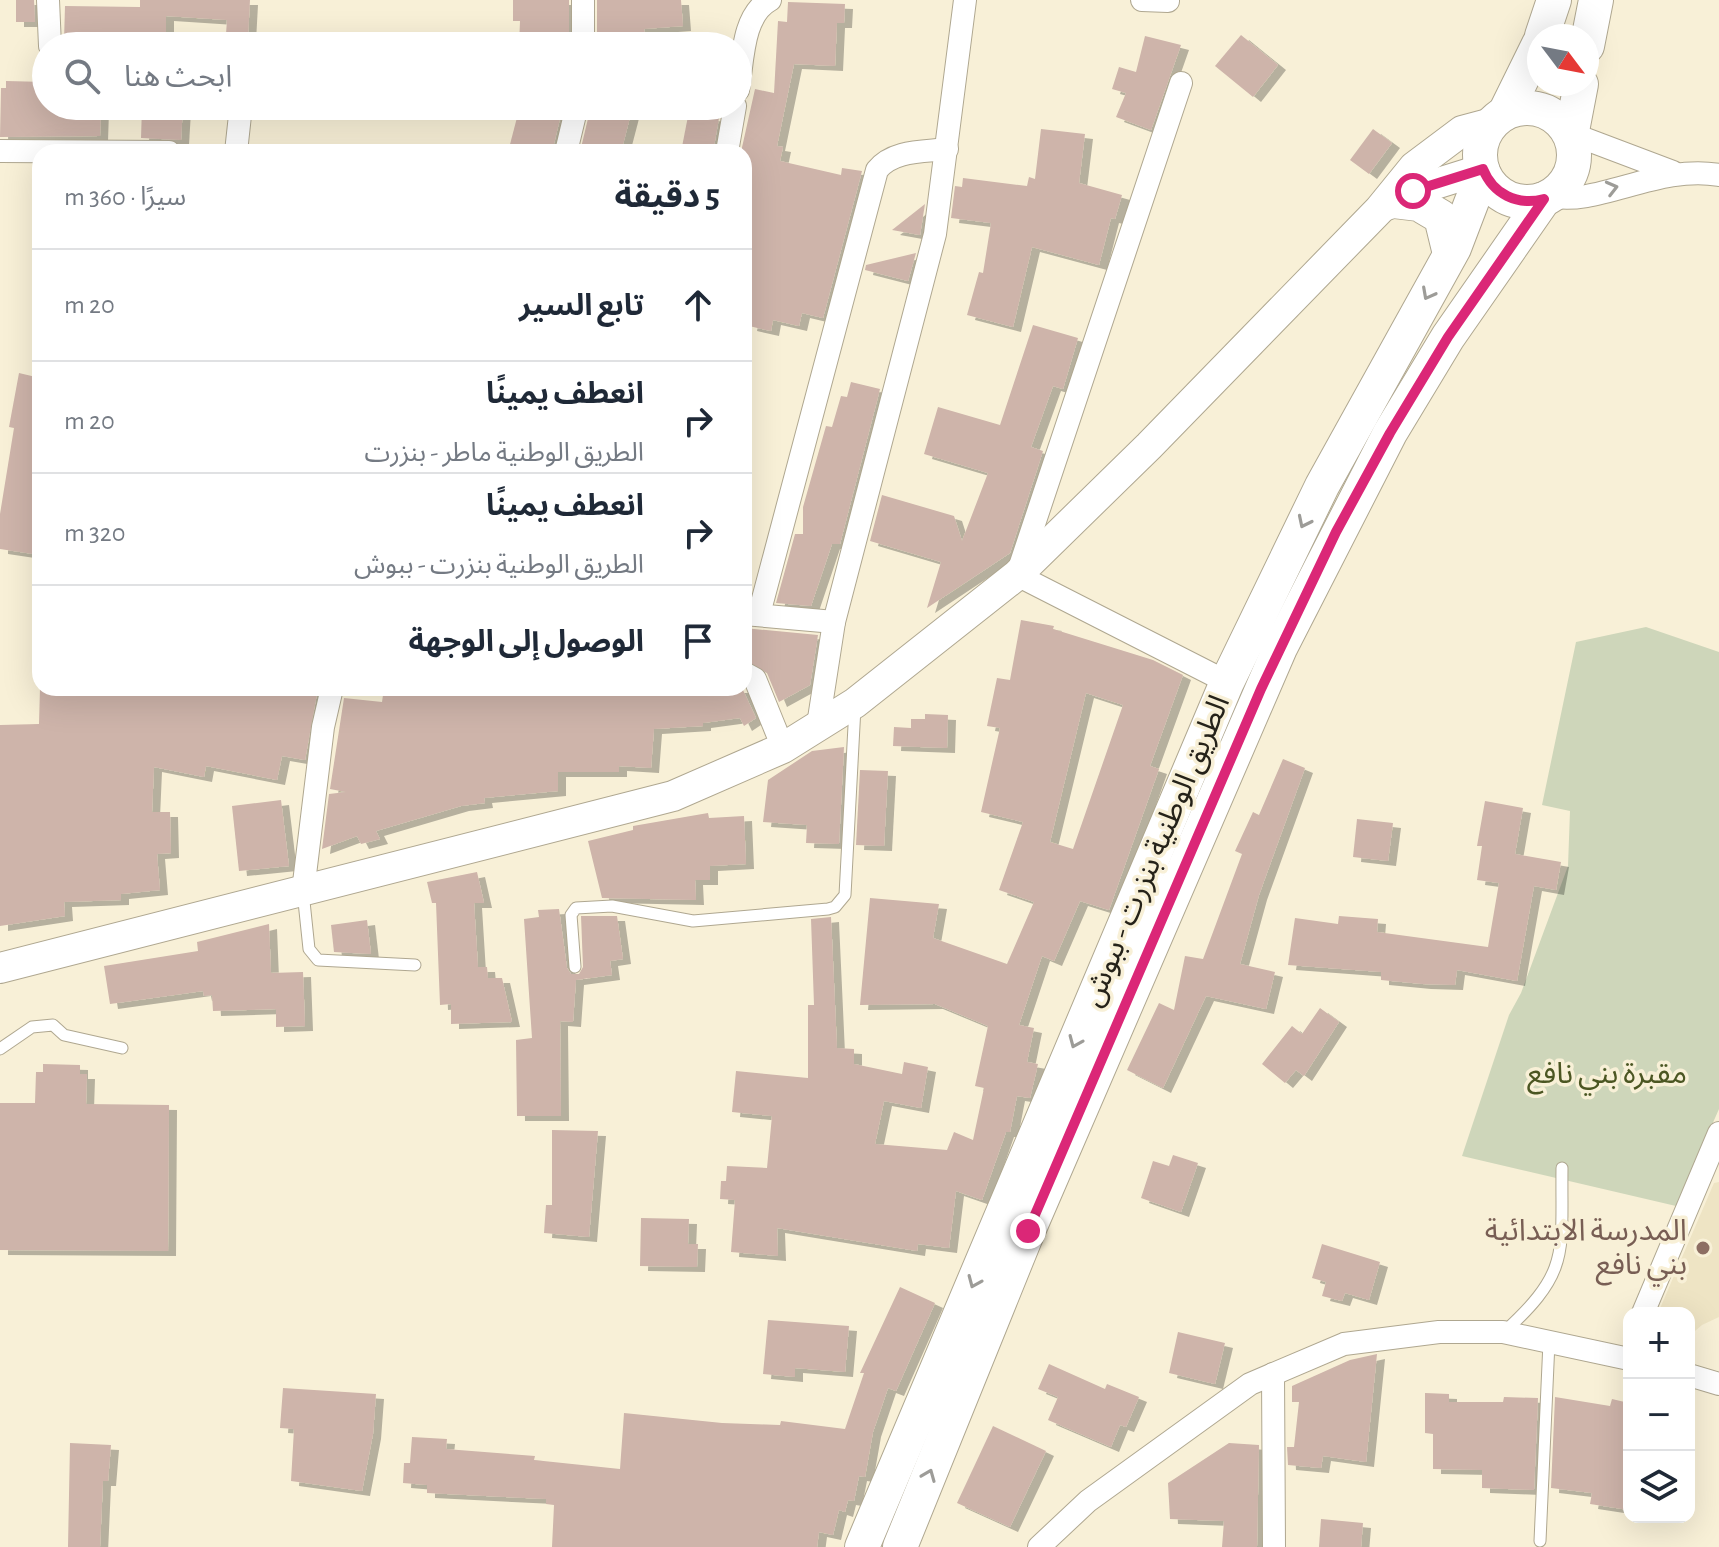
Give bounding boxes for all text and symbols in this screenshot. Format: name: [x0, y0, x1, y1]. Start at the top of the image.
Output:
north arrow: [1527, 24, 1599, 96]
search box: [32, 32, 752, 120]
icon: search: [60, 54, 104, 98]
text: ابحث هنا: [124, 62, 232, 92]
route start: [1395, 173, 1431, 209]
text: 5 دقيقة: [615, 180, 720, 214]
one-way arrow: [1605, 180, 1619, 197]
text: سيرًا · 360 m: [64, 184, 186, 210]
icon: ahead: [676, 283, 720, 327]
one-way arrow: [1423, 286, 1438, 301]
text: تابع السير: [519, 291, 644, 321]
text: 20 m: [64, 292, 115, 318]
text: انعطف يمينًا: [486, 379, 644, 409]
icon: right: [676, 399, 720, 443]
text: 20 m: [64, 408, 115, 434]
text: الطريق الوطنية ماطر - بنزرت: [364, 440, 644, 466]
text: انعطف يمينًا: [486, 491, 644, 521]
icon: right: [676, 511, 720, 555]
one-way arrow: [1298, 514, 1314, 529]
text: 320 m: [64, 520, 125, 546]
text: الطريق الوطنية بنزرت - ببوش: [354, 552, 644, 578]
icon: arrive: [676, 619, 720, 663]
text: الوصول إلى الوجهة: [408, 627, 644, 657]
street label: الطريق الوطنية بنزرت - ببوش: [1077, 691, 1237, 1012]
one-way arrow: [1069, 1034, 1085, 1048]
park label: مقبرة بني نافع: [1527, 1059, 1687, 1096]
route end: [1010, 1213, 1046, 1249]
place label: المدرسة الابتدائية بني نافع: [1485, 1216, 1687, 1287]
marker: المدرسة الابتدائية بني نافع: [1694, 1239, 1712, 1257]
one-way arrow: [968, 1274, 984, 1288]
map controls: [1623, 1307, 1695, 1523]
button: +: [1623, 1307, 1695, 1379]
button: −: [1623, 1379, 1695, 1451]
button: layers: [1623, 1451, 1695, 1523]
one-way arrow: [919, 1469, 936, 1483]

